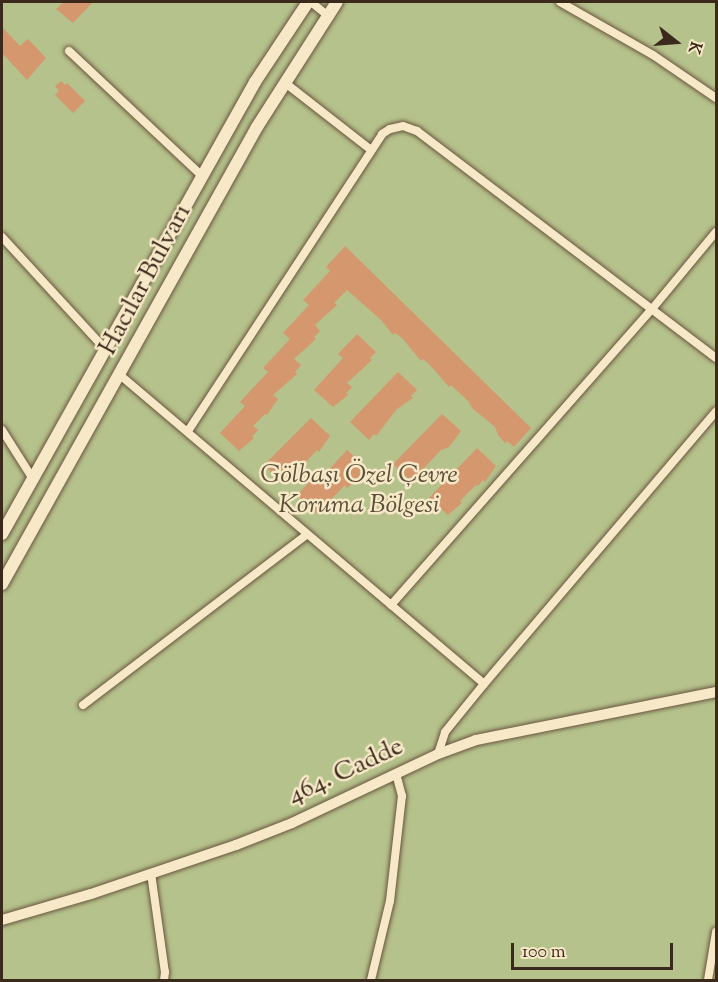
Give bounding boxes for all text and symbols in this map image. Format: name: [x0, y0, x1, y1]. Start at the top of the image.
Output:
north arrow: [646, 12, 706, 72]
text: K: [681, 39, 706, 56]
street label: Hacılar Bulvarı: [93, 199, 199, 361]
park label: Gölbaşı Özel Çevre Koruma Bölgesi: [260, 460, 458, 522]
street label: 464. Cadde: [283, 732, 409, 812]
scale bar: [514, 931, 676, 969]
text: 100 m: [522, 940, 566, 966]

